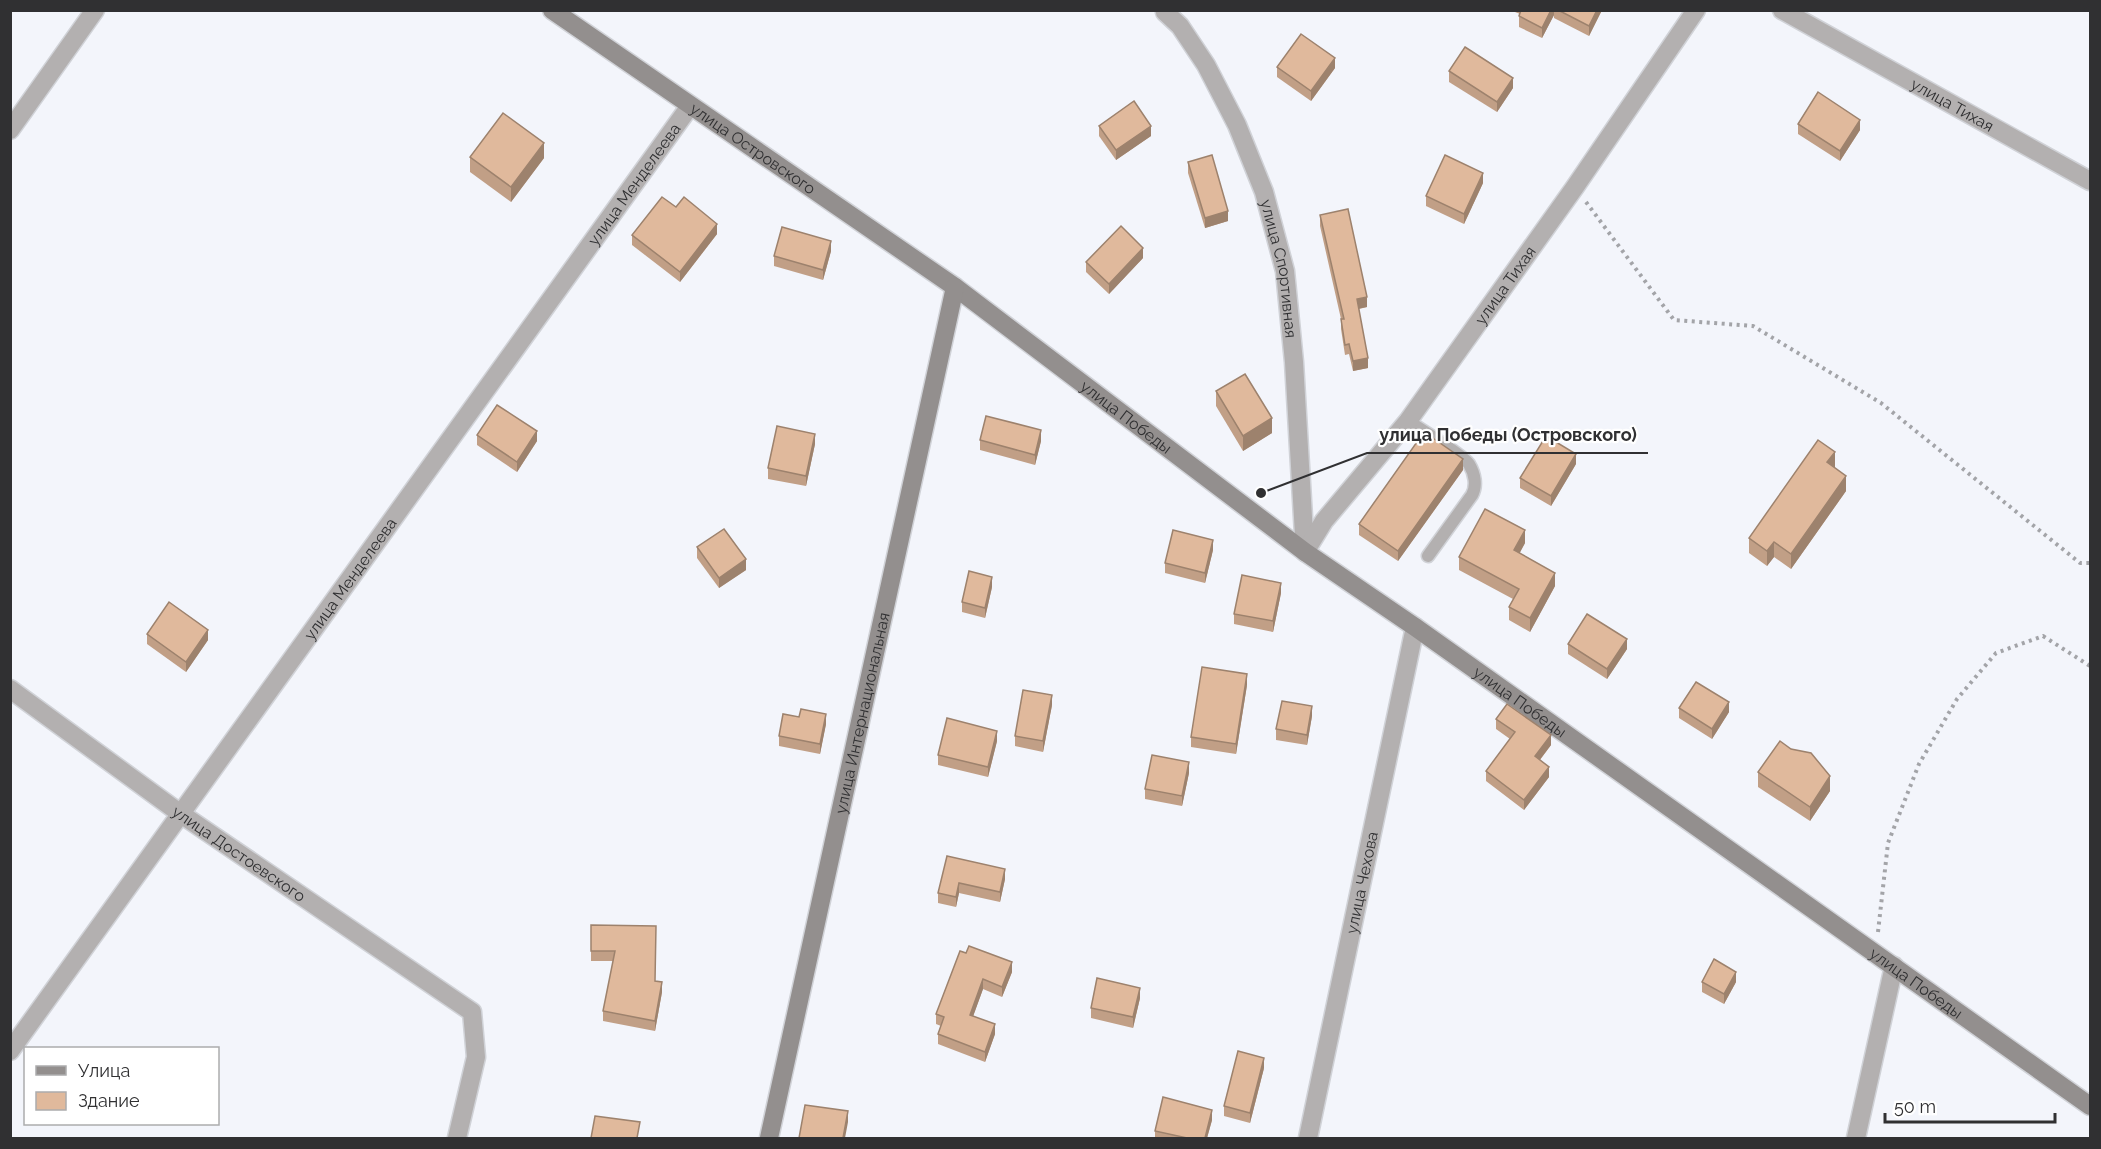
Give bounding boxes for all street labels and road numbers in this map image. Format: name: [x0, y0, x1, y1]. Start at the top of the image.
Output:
street label: улица Тихая: [1908, 74, 1997, 135]
street label: улица Островского: [687, 98, 819, 198]
street label: улица Менделеева: [583, 119, 684, 249]
street label: улица Спортивная: [1257, 197, 1301, 339]
street label: улица Тихая: [1471, 242, 1539, 328]
street label: улица Победы: [1077, 376, 1176, 457]
street label: улица Менделеева: [300, 514, 400, 643]
street label: улица Интернациональная: [831, 611, 893, 815]
street label: улица Победы: [1470, 662, 1570, 741]
street label: улица Достоевского: [169, 801, 309, 906]
street label: улица Чехова: [1342, 830, 1381, 935]
street label: улица Победы: [1866, 943, 1967, 1022]

